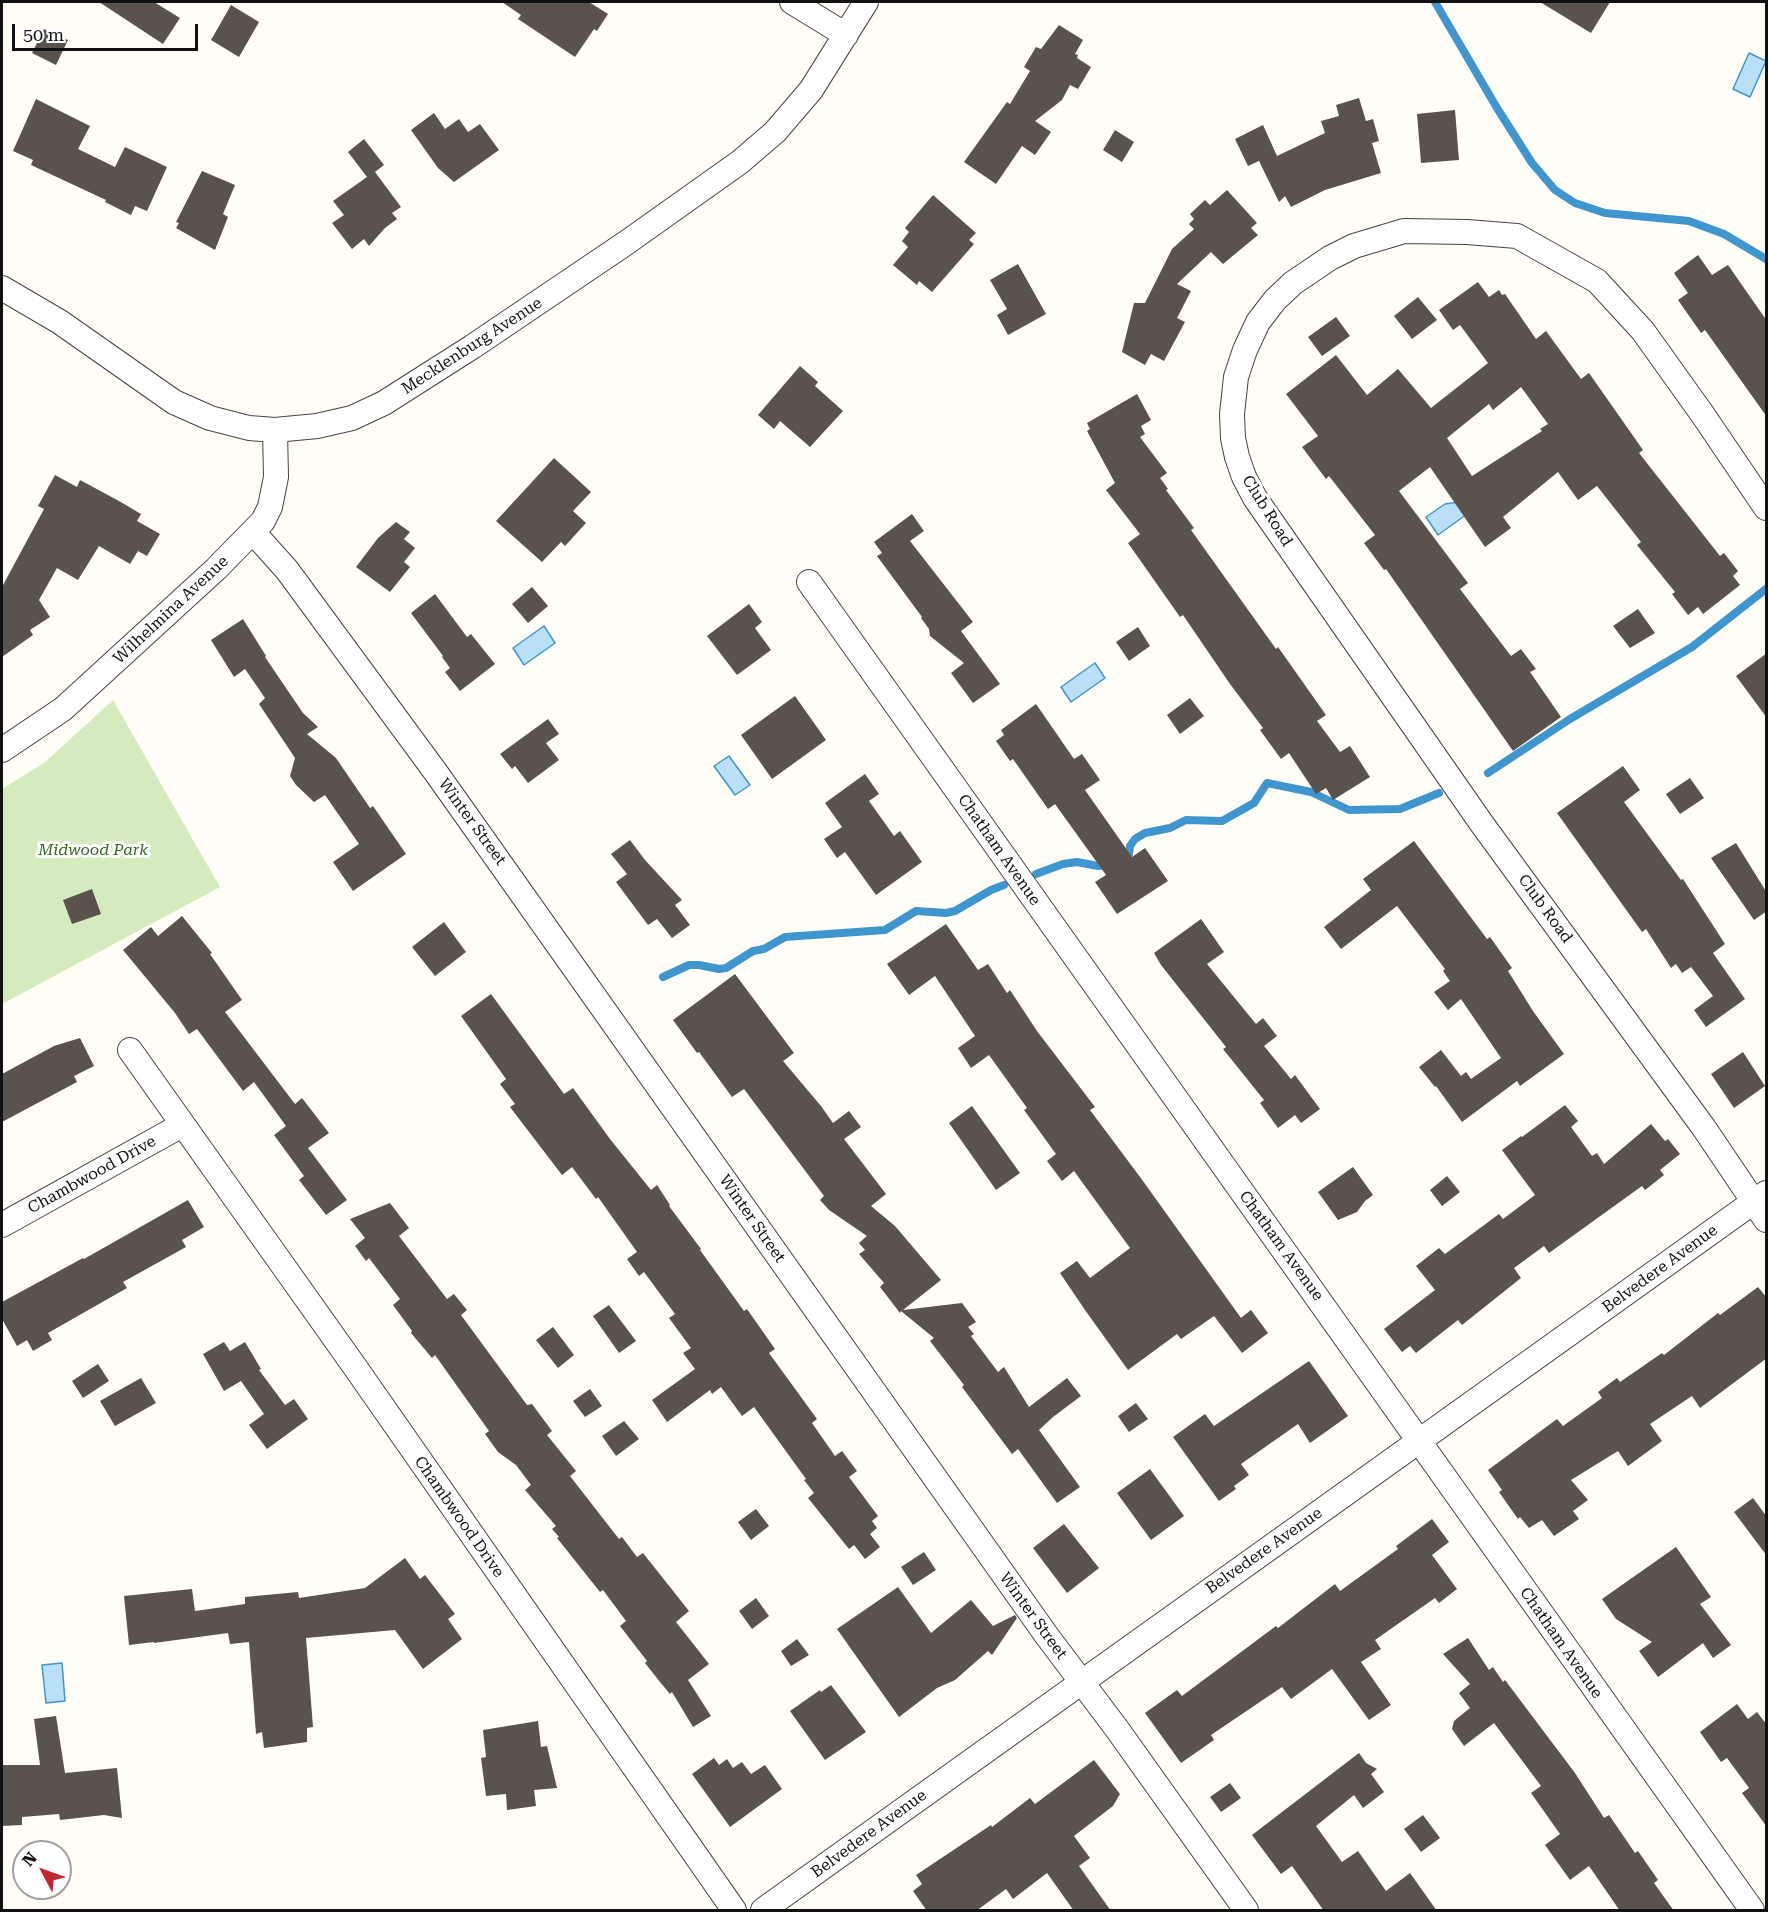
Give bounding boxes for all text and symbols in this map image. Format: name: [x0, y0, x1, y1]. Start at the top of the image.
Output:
scale bar: [15, 12, 201, 50]
text: 50 m: [23, 24, 64, 45]
street label: Mecklenburg Avenue: [398, 293, 546, 399]
street label: Club Road: [1238, 472, 1296, 550]
street label: Wilhelmina Avenue: [110, 552, 232, 668]
street label: Winter Street: [434, 775, 510, 869]
street label: Chatham Avenue: [953, 791, 1045, 909]
park label: Midwood Park: [38, 840, 148, 860]
street label: Club Road: [1514, 871, 1576, 947]
street label: Chambwood Drive: [25, 1132, 159, 1218]
street label: Winter Street: [715, 1171, 789, 1267]
street label: Chatham Avenue: [1235, 1187, 1327, 1305]
street label: Belvedere Avenue: [1599, 1221, 1721, 1317]
street label: Chambwood Drive: [410, 1453, 508, 1581]
street label: Belvedere Avenue: [1202, 1504, 1326, 1598]
street label: Winter Street: [995, 1569, 1071, 1663]
street label: Chatham Avenue: [1515, 1584, 1607, 1702]
street label: Belvedere Avenue: [808, 1786, 930, 1882]
north arrow: [12, 1840, 72, 1900]
text: N: [18, 1848, 41, 1870]

